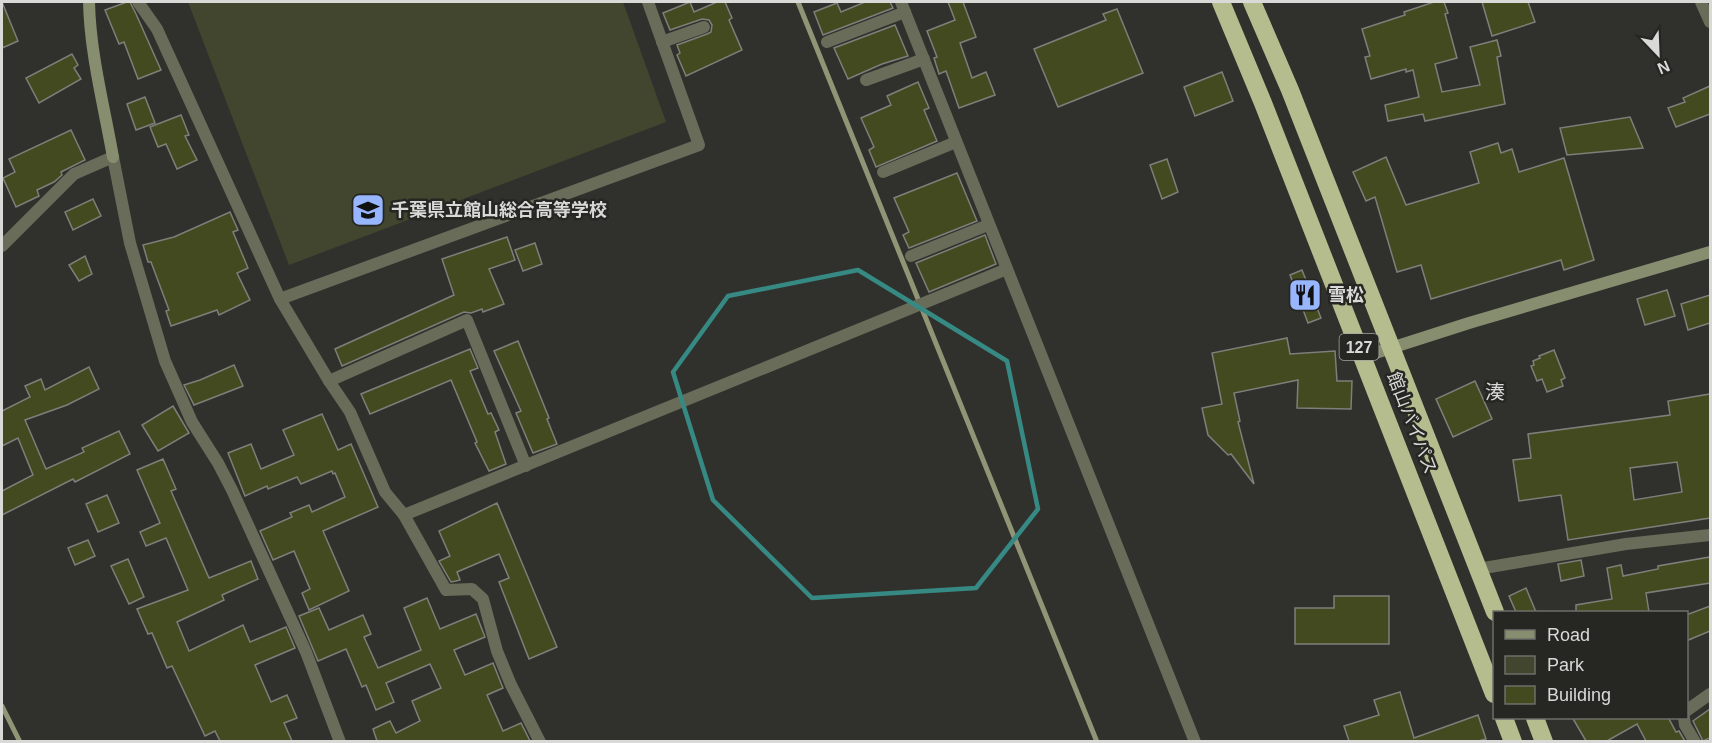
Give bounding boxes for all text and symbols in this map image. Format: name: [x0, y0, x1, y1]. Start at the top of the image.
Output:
north arrow: [1628, 24, 1688, 84]
text: N: [1655, 57, 1672, 77]
school or university icon: 千葉県立館山総合高等学校: [350, 192, 386, 228]
place label: 千葉県立館山総合高等学校: [391, 200, 607, 220]
restaurant icon: 雪松: [1287, 277, 1323, 313]
place label: 雪松: [1328, 285, 1364, 305]
road number: 127: [1340, 334, 1378, 360]
street label: 館山バイパス: [1383, 369, 1441, 477]
district label: 湊: [1485, 381, 1505, 403]
legend: [1493, 611, 1688, 719]
text: Road: [1547, 625, 1590, 645]
text: Park: [1547, 655, 1585, 675]
text: Building: [1547, 685, 1611, 705]

